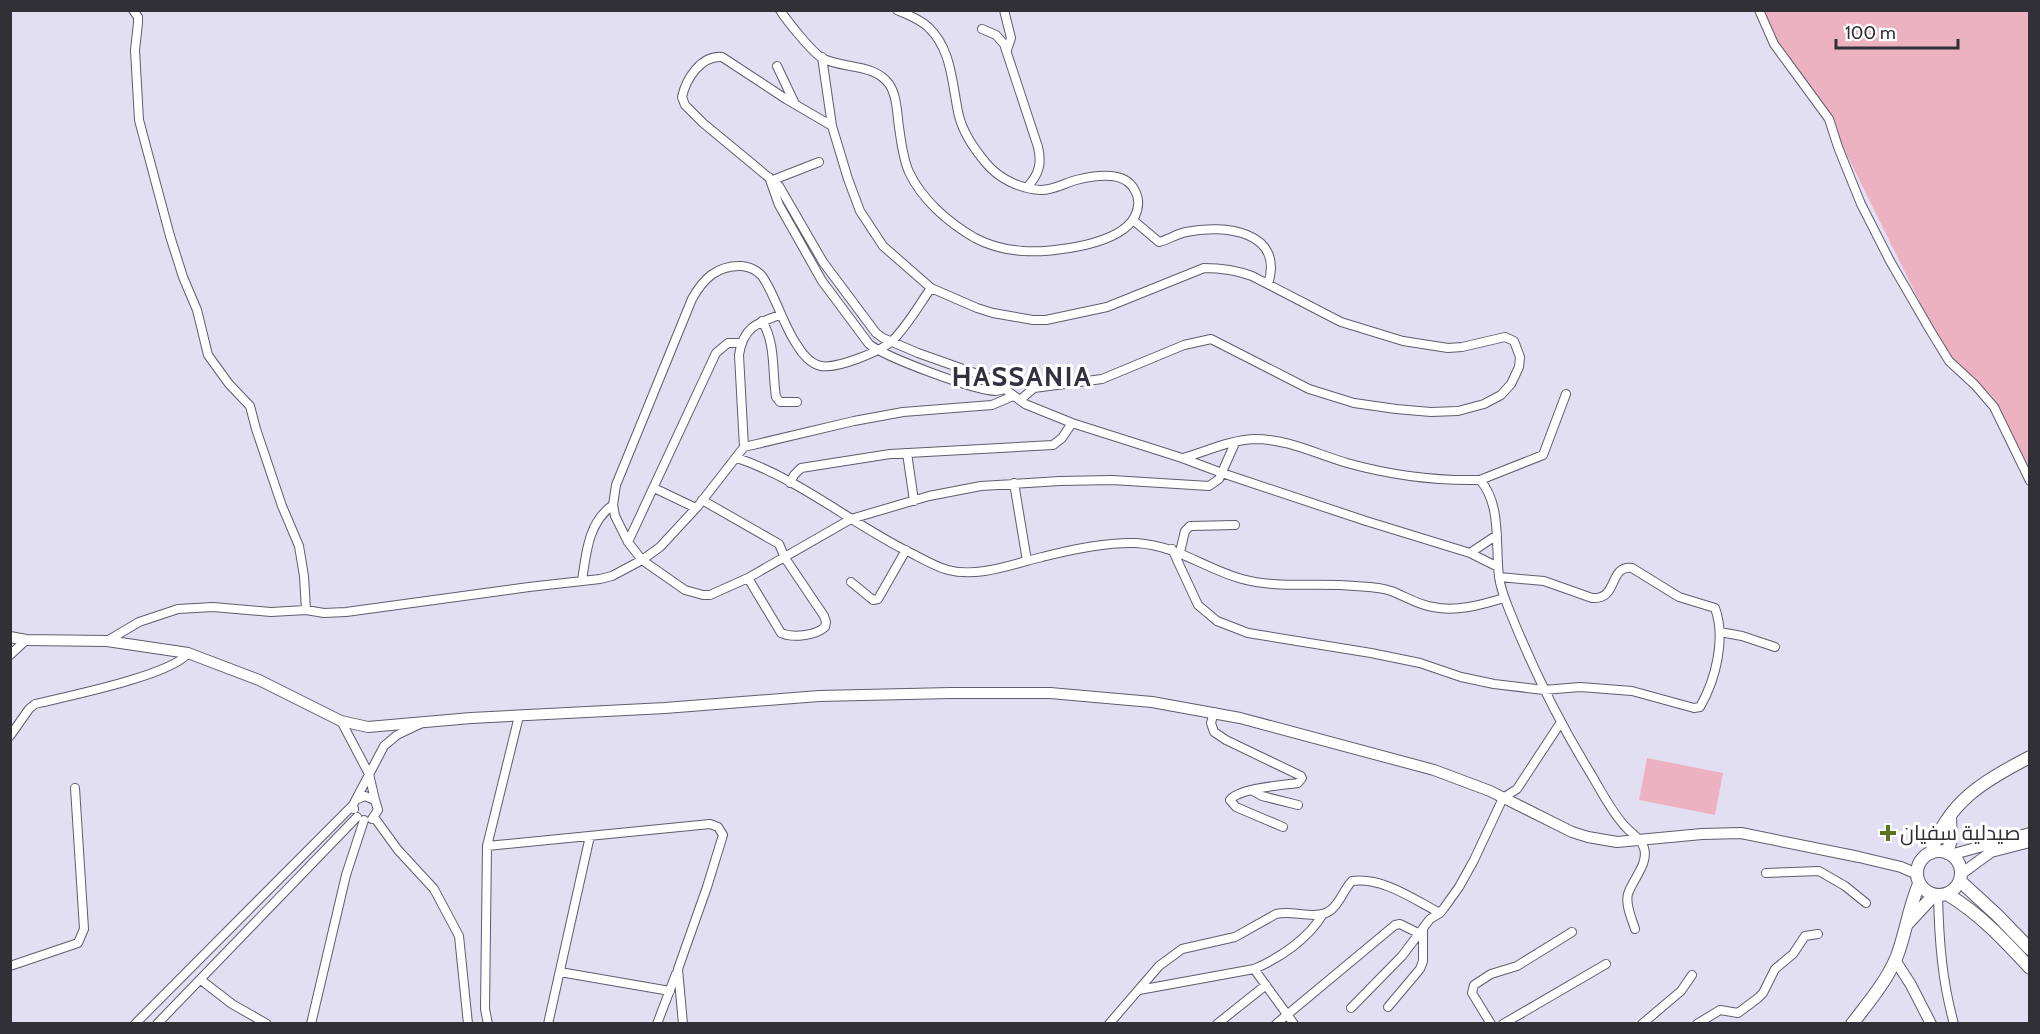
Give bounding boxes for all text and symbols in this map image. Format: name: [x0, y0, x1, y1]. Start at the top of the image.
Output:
scale bar: [1836, 12, 1958, 50]
text: 100 m: [1845, 22, 1896, 44]
district label: HASSANIA: [952, 360, 1092, 393]
place label: صيدلية سفيان: [1900, 820, 2021, 846]
marker: صيدلية سفيان: [1881, 826, 1895, 840]

